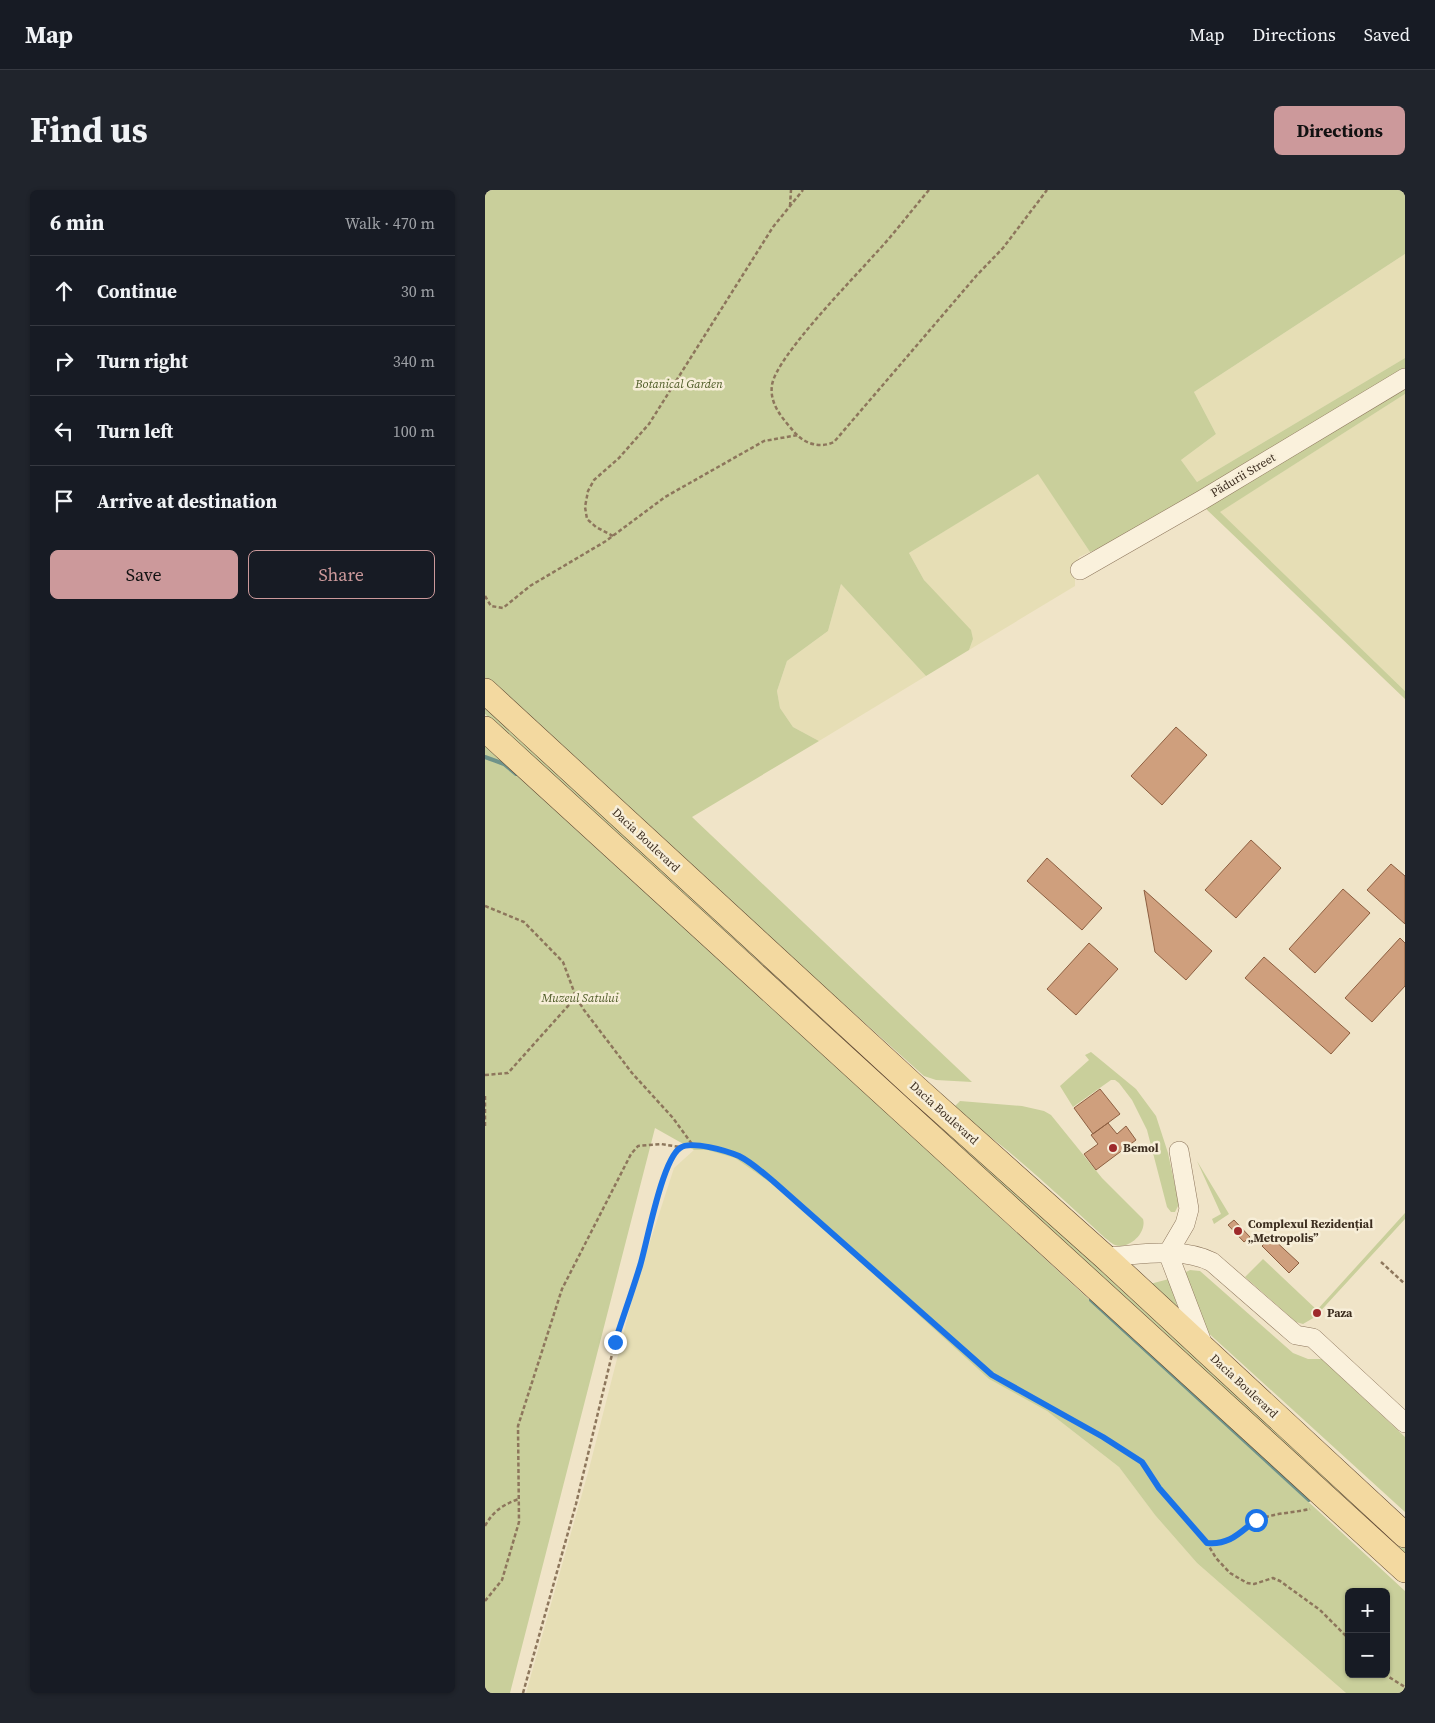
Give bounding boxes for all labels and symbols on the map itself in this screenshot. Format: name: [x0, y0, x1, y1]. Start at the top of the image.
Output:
park label: Botanical Garden: [634, 376, 723, 392]
street label: Pădurii Street: [1208, 449, 1278, 501]
street label: Dacia Boulevard: [609, 804, 683, 876]
park label: Muzeul Satului: [540, 990, 619, 1006]
street label: Dacia Boulevard: [906, 1078, 982, 1148]
place label: Bemol: [1123, 1140, 1159, 1156]
marker: Bemol: [1107, 1142, 1119, 1154]
place label: Complexul Rezidențial „Metropolis”: [1248, 1216, 1373, 1246]
marker: Complexul Rezidențial „Metropolis”: [1232, 1225, 1244, 1237]
place label: Paza: [1327, 1305, 1353, 1321]
marker: Paza: [1311, 1307, 1323, 1319]
route end: [604, 1331, 627, 1354]
street label: Dacia Boulevard: [1207, 1350, 1281, 1422]
route start: [1245, 1509, 1268, 1532]

